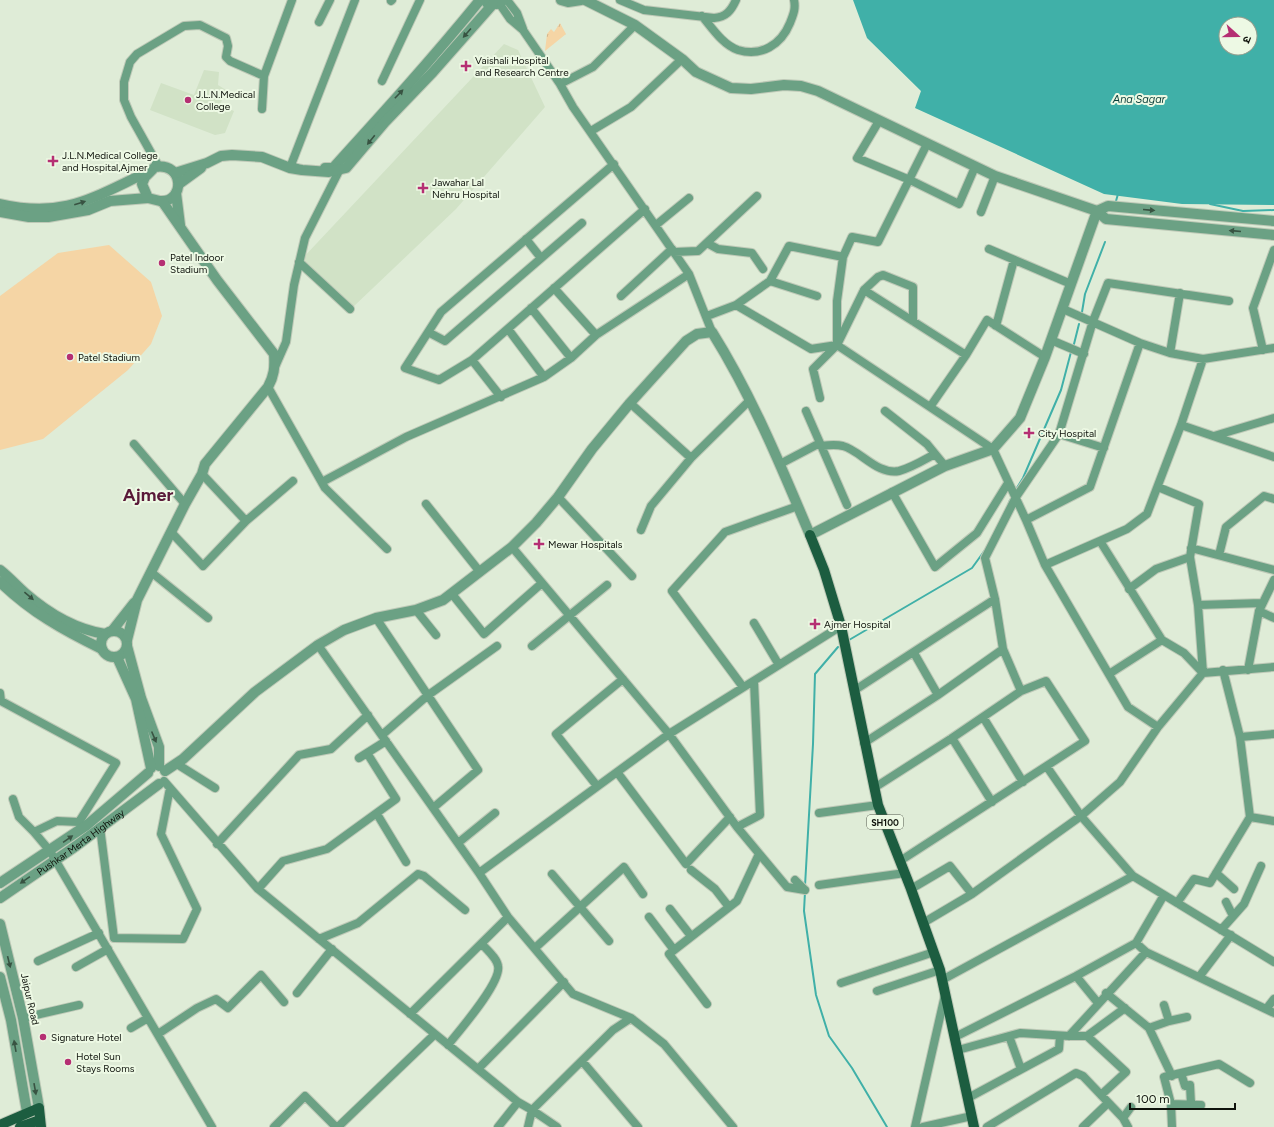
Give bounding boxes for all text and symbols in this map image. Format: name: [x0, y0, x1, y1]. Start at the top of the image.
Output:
north arrow: [1218, 16, 1258, 56]
one-way arrow: [463, 28, 472, 39]
text: उ: [1239, 34, 1254, 45]
place label: Vaishali Hospital and Research Centre: [475, 54, 569, 79]
marker: Vaishali Hospital and Research Centre: [460, 60, 472, 72]
place label: J.L.N.Medical College: [196, 88, 255, 113]
one-way arrow: [394, 89, 403, 99]
water label: Ana Sagar: [1112, 93, 1167, 106]
marker: J.L.N.Medical College: [183, 95, 193, 105]
one-way arrow: [366, 135, 375, 146]
place label: J.L.N.Medical College and Hospital,Ajmer: [62, 149, 158, 174]
marker: J.L.N.Medical College and Hospital,Ajmer: [47, 155, 59, 167]
place label: Jawahar Lal Nehru Hospital: [432, 176, 499, 201]
marker: Jawahar Lal Nehru Hospital: [417, 182, 429, 194]
one-way arrow: [74, 200, 86, 206]
one-way arrow: [1143, 207, 1155, 214]
one-way arrow: [1229, 228, 1241, 234]
place label: Patel Indoor Stadium: [170, 251, 224, 276]
marker: Patel Indoor Stadium: [157, 258, 167, 268]
place label: Patel Stadium: [78, 351, 140, 364]
marker: Patel Stadium: [65, 352, 75, 362]
marker: City Hospital: [1023, 427, 1035, 439]
place label: City Hospital: [1038, 427, 1096, 440]
district label: Ajmer: [123, 484, 173, 506]
marker: Mewar Hospitals: [533, 538, 545, 550]
place label: Mewar Hospitals: [548, 538, 623, 551]
one-way arrow: [24, 592, 34, 601]
marker: Ajmer Hospital: [809, 618, 821, 630]
place label: Ajmer Hospital: [824, 618, 891, 631]
one-way arrow: [152, 732, 158, 744]
street label: Pushkar Merta Highway: [34, 805, 127, 878]
road number: SH100: [867, 815, 903, 829]
one-way arrow: [62, 835, 73, 843]
one-way arrow: [20, 876, 31, 884]
one-way arrow: [7, 956, 13, 968]
street label: Jaipur Road: [18, 972, 42, 1026]
place label: Signature Hotel: [51, 1031, 121, 1044]
marker: Signature Hotel: [38, 1032, 48, 1042]
one-way arrow: [12, 1040, 18, 1052]
place label: Hotel Sun Stays Rooms: [76, 1050, 135, 1075]
marker: Hotel Sun Stays Rooms: [63, 1057, 73, 1067]
one-way arrow: [33, 1083, 39, 1095]
scale bar: [1130, 1085, 1235, 1111]
text: 100 m: [1136, 1092, 1170, 1106]

